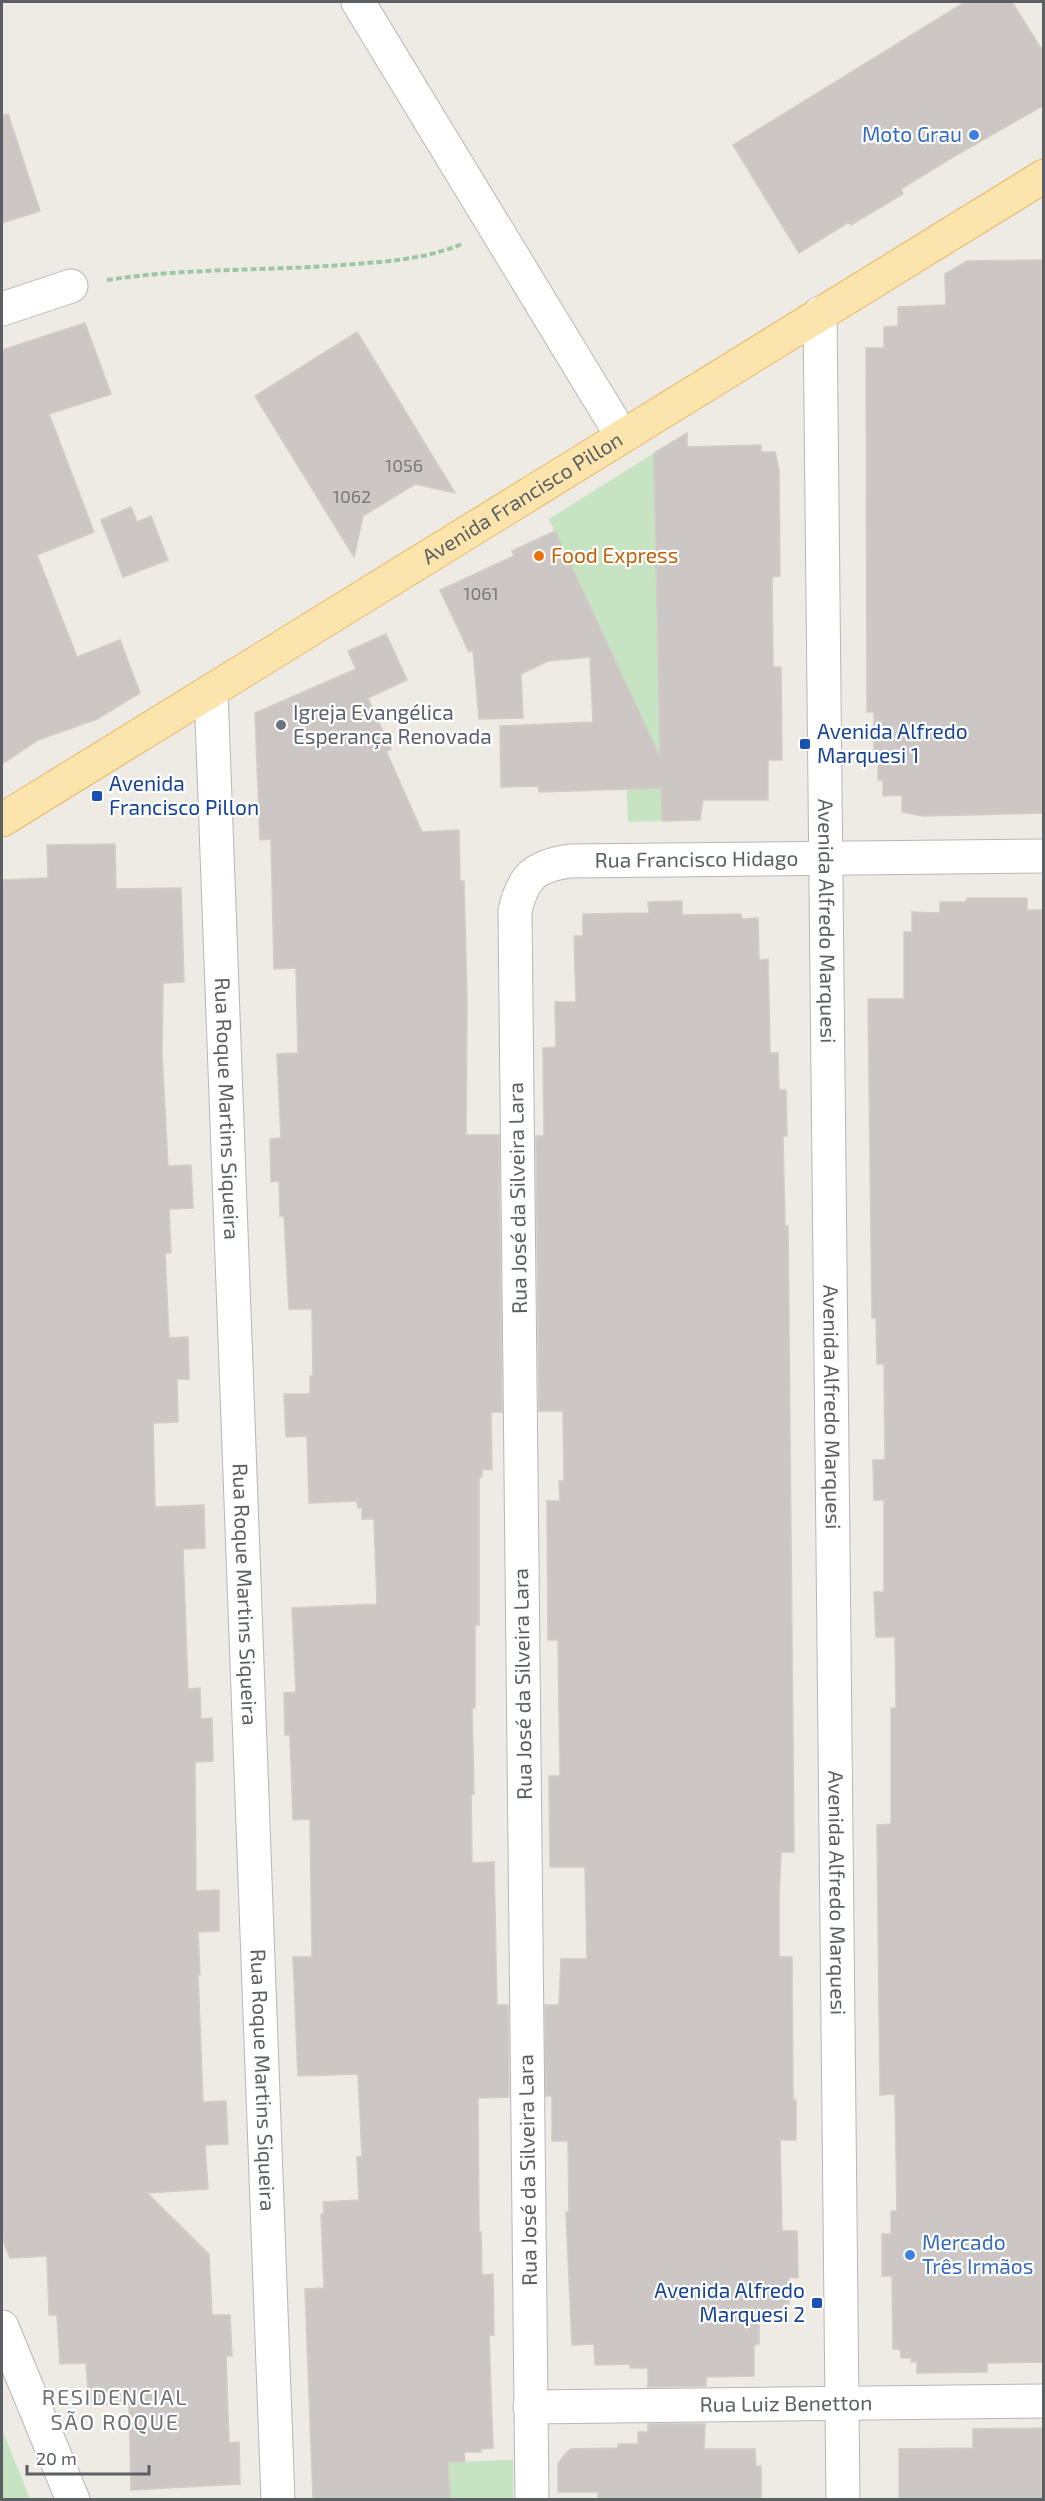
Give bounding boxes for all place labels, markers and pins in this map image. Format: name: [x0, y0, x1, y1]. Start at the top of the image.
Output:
place label: Moto Grau: [862, 121, 962, 146]
marker: Moto Grau: [967, 128, 981, 142]
place label: Food Express: [551, 542, 678, 567]
marker: Food Express: [532, 549, 546, 563]
place label: Igreja Evangélica Esperança Renovada: [293, 699, 492, 750]
marker: Igreja Evangélica Esperança Renovada: [274, 718, 288, 732]
place label: Avenida Alfredo Marquesi 1: [817, 718, 968, 767]
marker: Avenida Alfredo Marquesi 1: [798, 737, 812, 751]
place label: Avenida Francisco Pillon: [109, 770, 259, 819]
marker: Avenida Francisco Pillon: [90, 789, 104, 803]
place label: Mercado Três Irmãos: [922, 2229, 1033, 2278]
marker: Mercado Três Irmãos: [903, 2248, 917, 2262]
place label: Avenida Alfredo Marquesi 2: [654, 2277, 805, 2326]
marker: Avenida Alfredo Marquesi 2: [810, 2296, 824, 2310]

